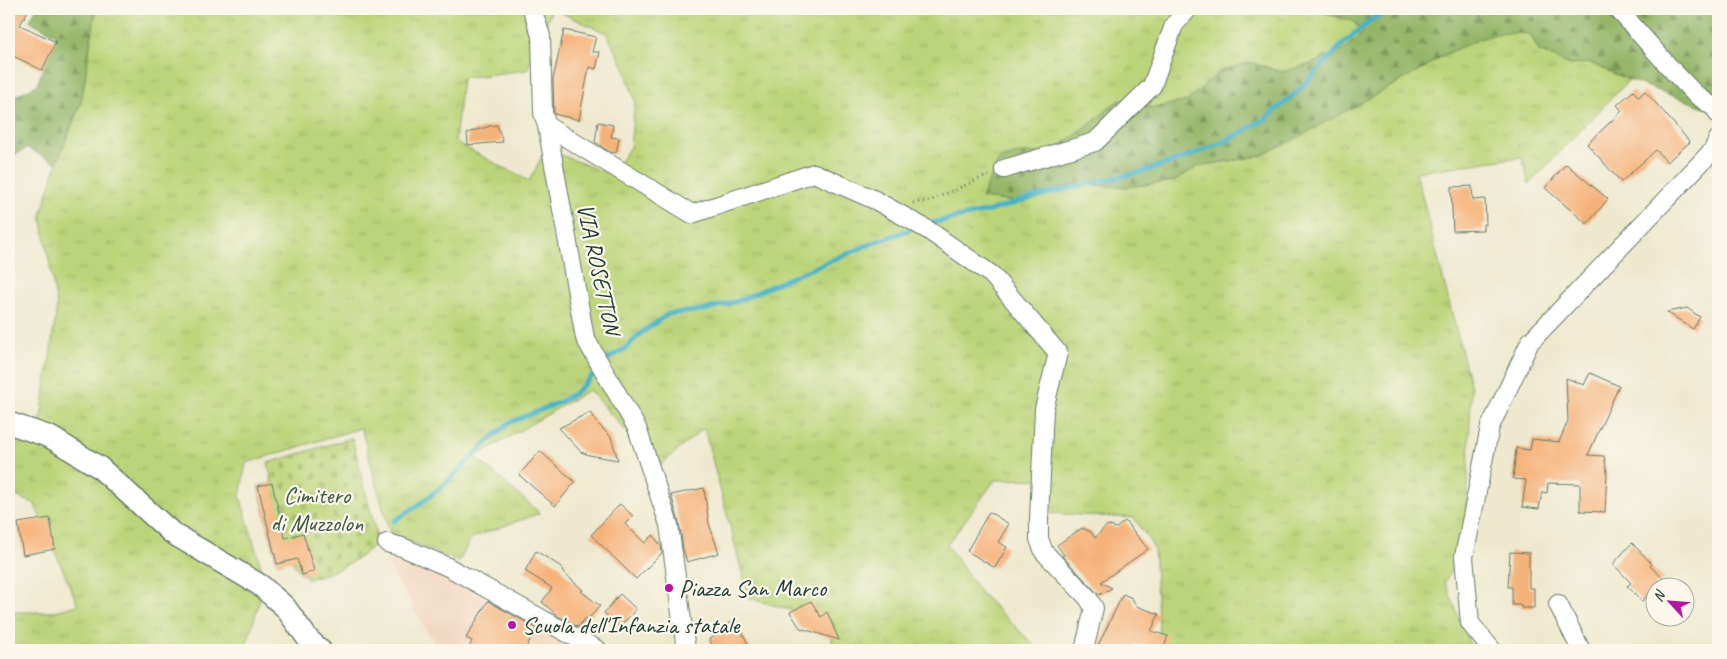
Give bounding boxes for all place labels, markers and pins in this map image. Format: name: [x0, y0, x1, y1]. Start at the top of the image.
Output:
place label: Piazza San Marco: [679, 573, 828, 603]
marker: Piazza San Marco: [663, 582, 675, 594]
place label: Scuola dell'Infanzia statale: [522, 610, 742, 640]
marker: Scuola dell'Infanzia statale: [506, 619, 518, 631]

